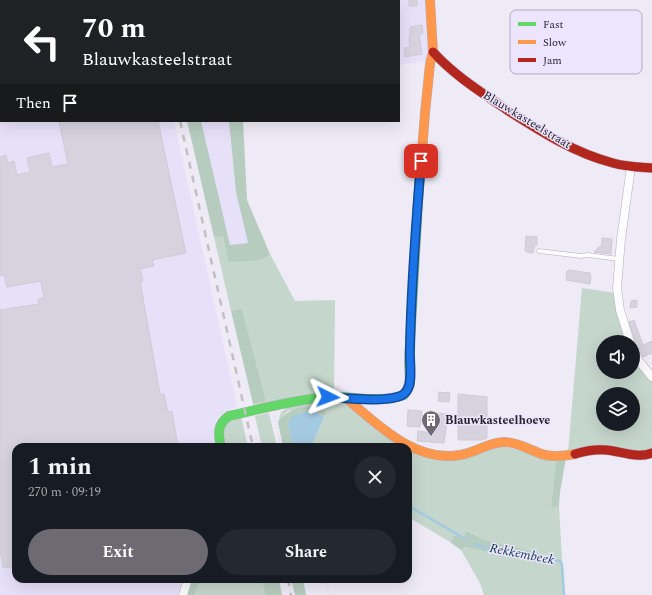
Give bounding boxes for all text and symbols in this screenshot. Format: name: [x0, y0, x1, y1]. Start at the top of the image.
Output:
text: 70 m: [82, 7, 146, 50]
legend: [510, 10, 642, 74]
icon: left: [16, 16, 68, 68]
text: Fast: [543, 16, 564, 33]
text: Slow: [543, 34, 567, 51]
text: Blauwkasteelstraat: [82, 46, 232, 73]
text: Jam: [543, 52, 562, 69]
street label: Blauwkasteelstraat: [479, 86, 575, 154]
text: Then: [16, 92, 51, 115]
icon: arrive: [59, 92, 81, 114]
pin: [404, 144, 438, 178]
icon: arrive: [410, 150, 432, 172]
map controls: [596, 335, 640, 431]
button: sound: [596, 335, 640, 379]
position arrow: [307, 376, 349, 418]
button: layers: [596, 387, 640, 431]
building icon: Blauwkasteelhoeve: [420, 409, 442, 437]
place label: Blauwkasteelhoeve: [445, 411, 550, 430]
text: 1 min: [28, 449, 92, 485]
button: close: [354, 456, 396, 498]
text: 270 m · 09:19: [28, 482, 101, 502]
button: Exit: [28, 529, 208, 575]
button: Share: [216, 529, 396, 575]
water label: Rekkembeek: [488, 538, 556, 570]

